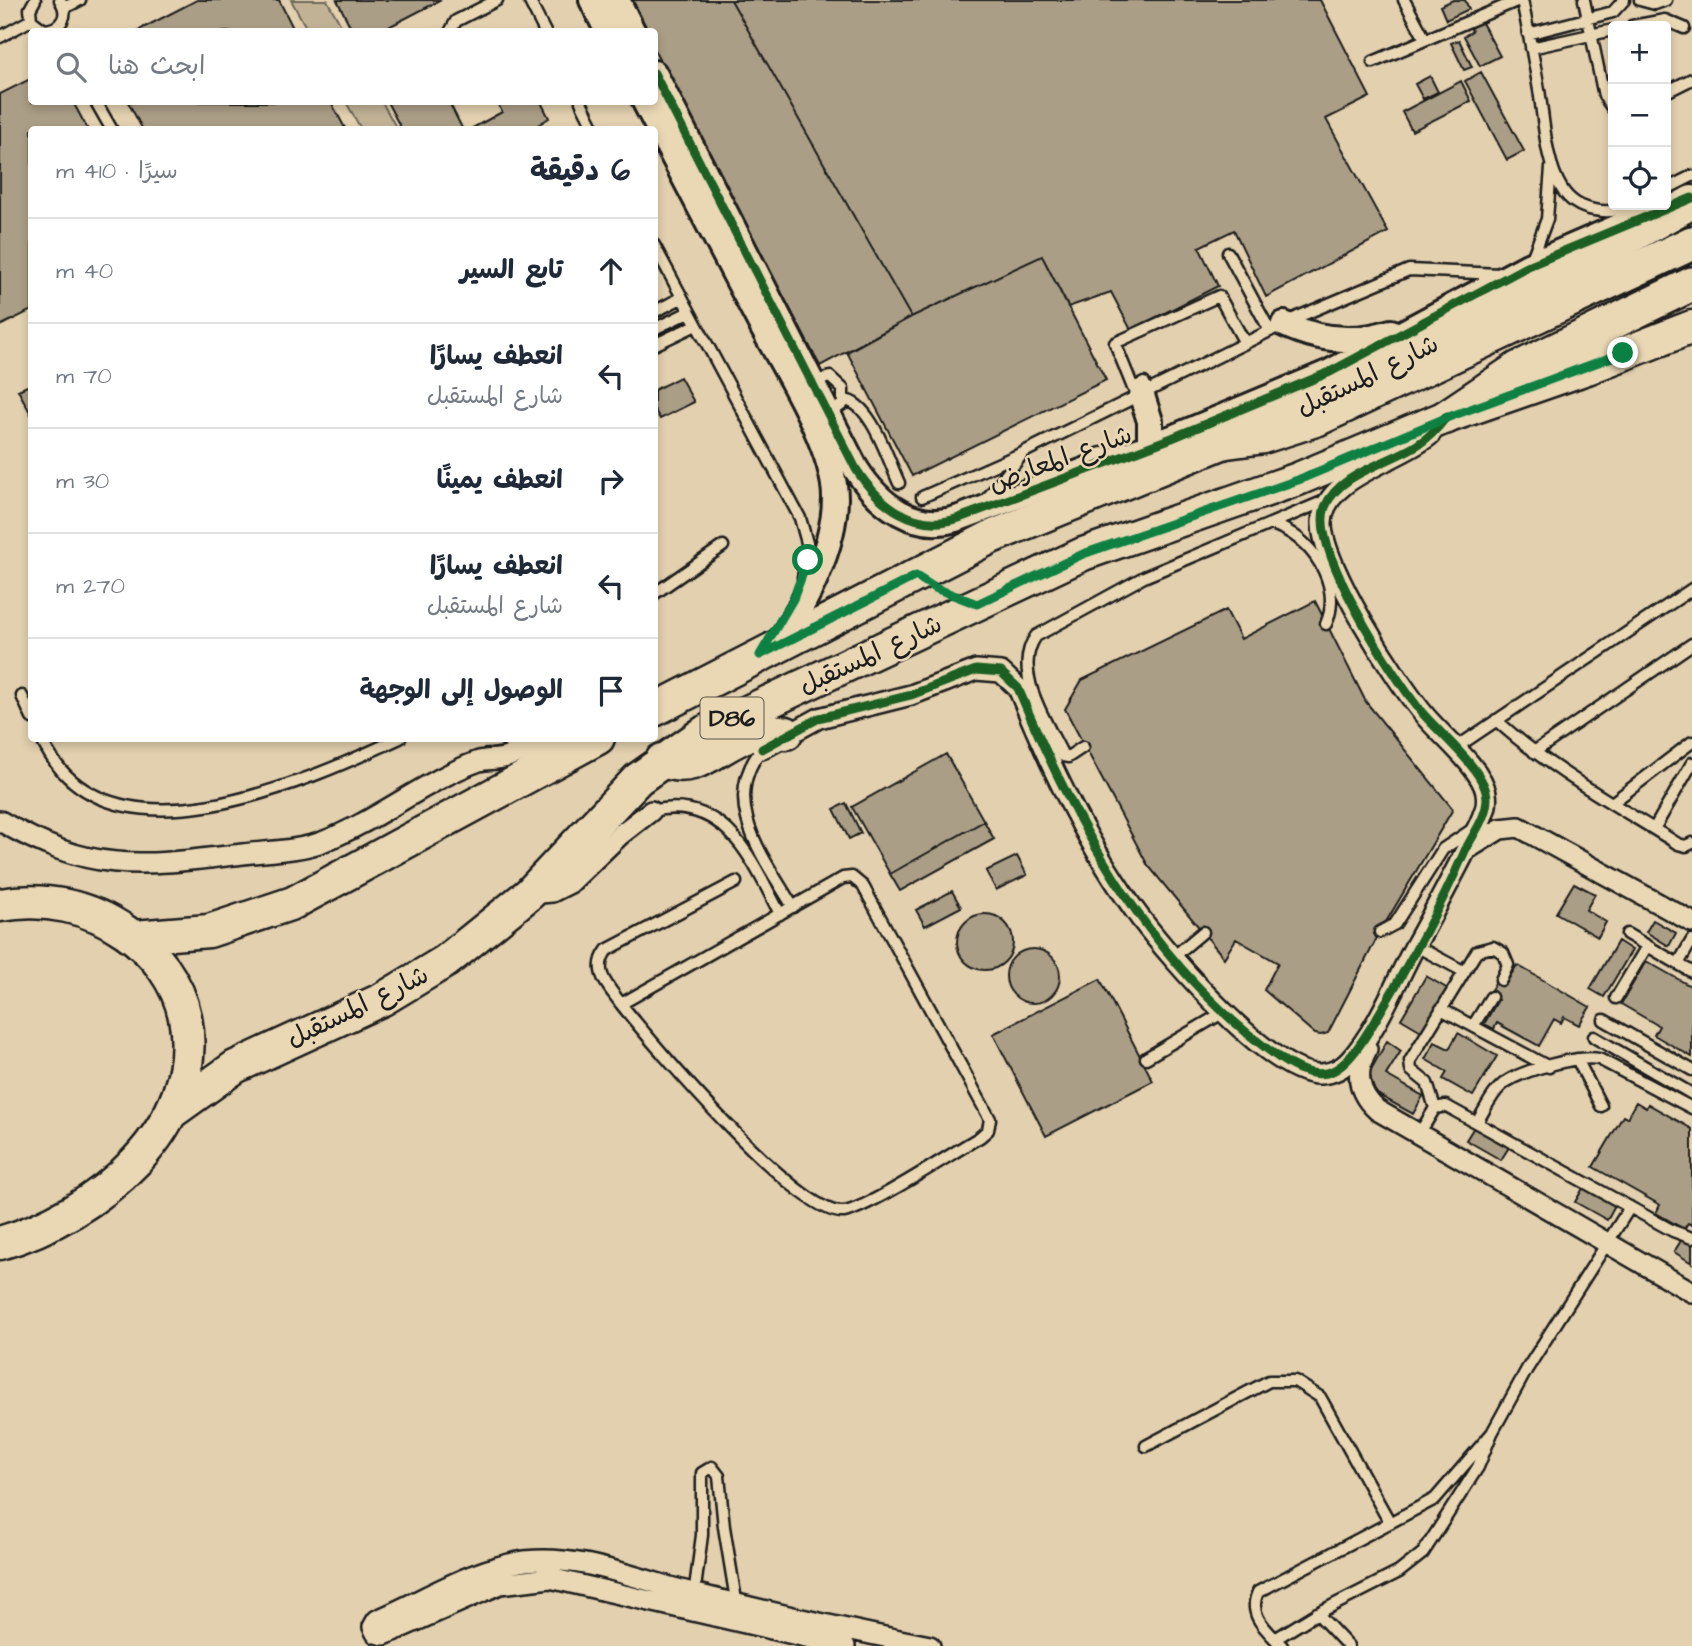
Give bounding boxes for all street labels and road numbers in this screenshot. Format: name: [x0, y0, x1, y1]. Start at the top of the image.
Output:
street label: شارع المستقبل: [1290, 326, 1445, 426]
street label: شارع المعارض: [984, 416, 1137, 502]
street label: شارع المستقبل: [793, 606, 948, 704]
road number: D86: [700, 698, 764, 738]
street label: شارع المستقبل: [280, 957, 435, 1057]

